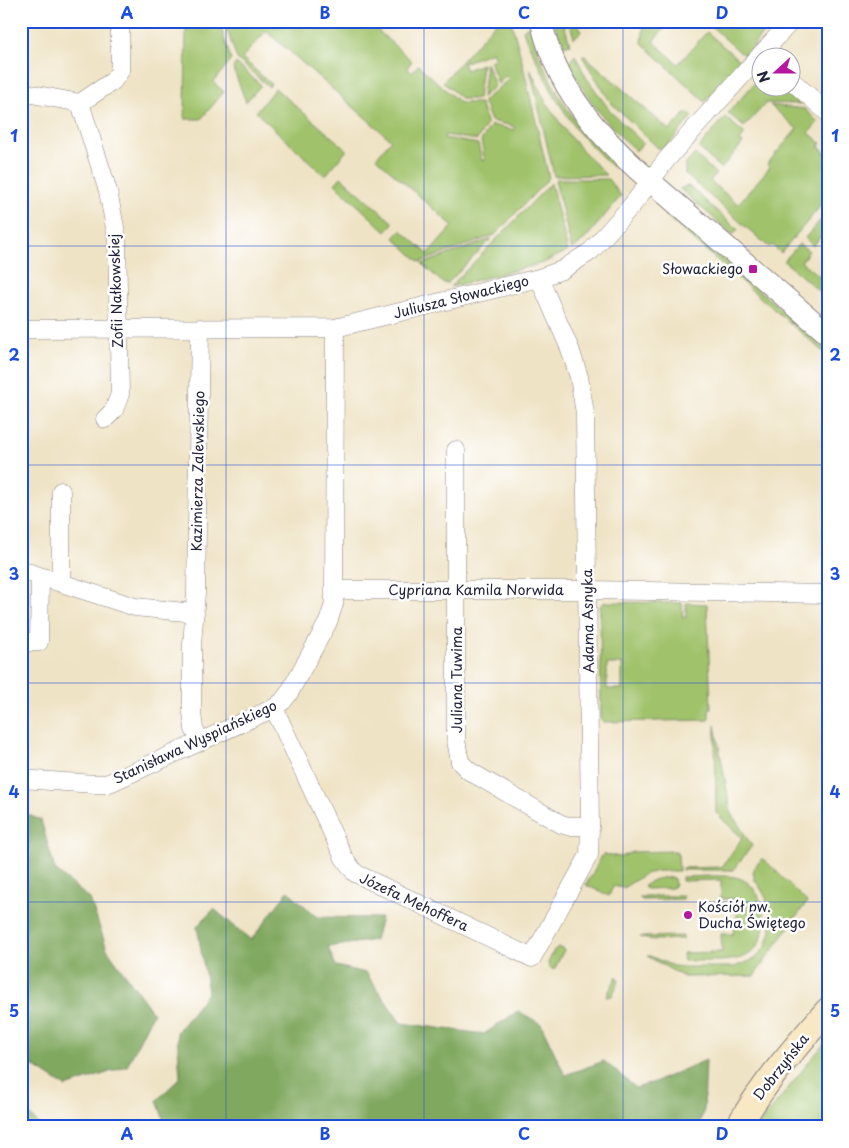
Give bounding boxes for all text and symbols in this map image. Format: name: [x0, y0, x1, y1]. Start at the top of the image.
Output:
text: A: [121, 0, 134, 24]
text: B: [320, 0, 331, 24]
text: C: [518, 0, 530, 24]
text: D: [716, 0, 728, 24]
north arrow: [752, 48, 802, 98]
text: N: [752, 68, 775, 86]
text: 1: [10, 123, 18, 147]
text: 1: [831, 123, 839, 147]
street label: Zofii Nałkowskiej: [103, 233, 128, 349]
place label: Słowackiego: [662, 258, 743, 279]
marker: Słowackiego: [747, 263, 759, 275]
street label: Juliusza Słowackiego: [391, 269, 531, 324]
text: 2: [8, 342, 20, 366]
text: 2: [829, 342, 841, 366]
street label: Kazimierza Zalewskiego: [186, 390, 209, 552]
text: 3: [9, 561, 19, 585]
text: 3: [830, 561, 840, 585]
street label: Adama Asnyka: [576, 568, 599, 673]
street label: Cypriana Kamila Norwida: [388, 579, 564, 600]
street label: Juliana Tuwima: [446, 627, 467, 733]
street label: Stanisława Wyspiańskiego: [110, 694, 280, 789]
text: 4: [9, 779, 20, 803]
text: 4: [830, 779, 841, 803]
street label: Józefa Mehoffera: [356, 867, 473, 936]
place label: Kościół pw. Ducha Świętego: [698, 896, 806, 933]
marker: Kościół pw. Ducha Świętego: [682, 909, 694, 921]
text: 5: [9, 998, 19, 1022]
text: 5: [830, 998, 840, 1022]
street label: Dobrzyńska: [748, 1028, 814, 1105]
text: A: [121, 1121, 134, 1145]
text: B: [320, 1121, 331, 1145]
text: C: [518, 1121, 530, 1145]
text: D: [716, 1121, 728, 1145]

